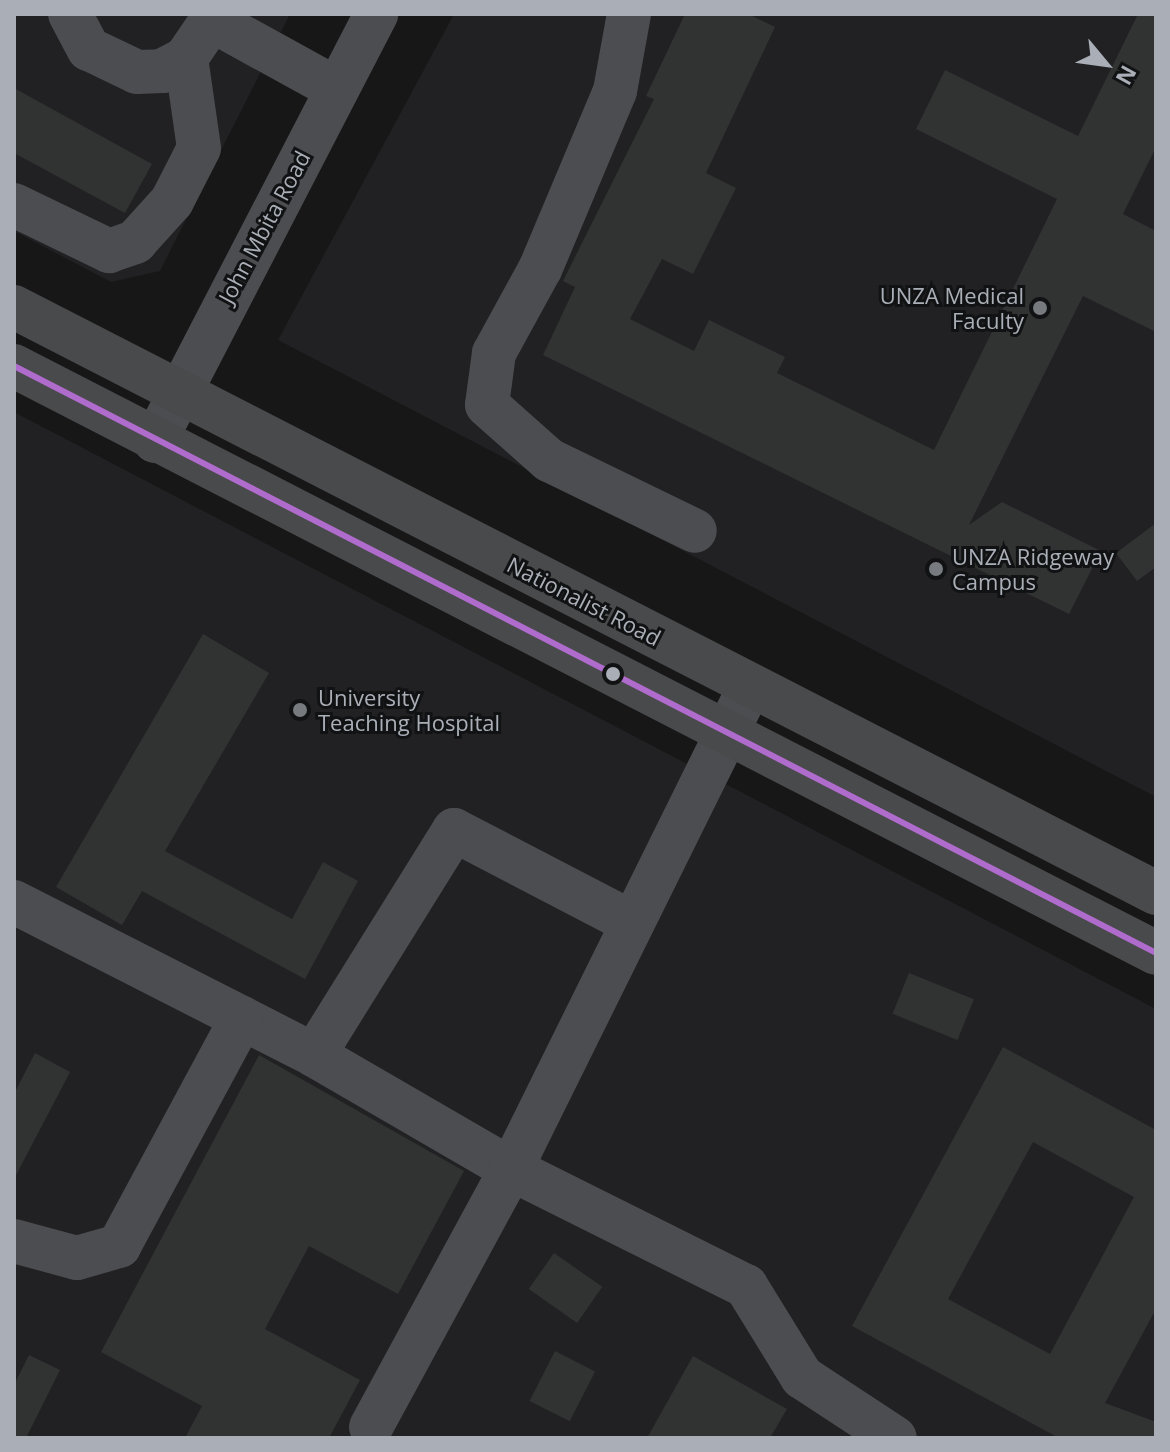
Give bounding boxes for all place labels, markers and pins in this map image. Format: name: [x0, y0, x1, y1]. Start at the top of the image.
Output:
place label: UNZA Medical Faculty: [880, 282, 1024, 334]
marker: UNZA Medical Faculty: [1031, 299, 1049, 317]
place label: UNZA Ridgeway Campus: [952, 543, 1114, 594]
marker: UNZA Ridgeway Campus: [927, 560, 945, 578]
unlabelled marker: [605, 666, 621, 682]
place label: University Teaching Hospital: [318, 684, 500, 736]
marker: University Teaching Hospital: [289, 699, 311, 721]

